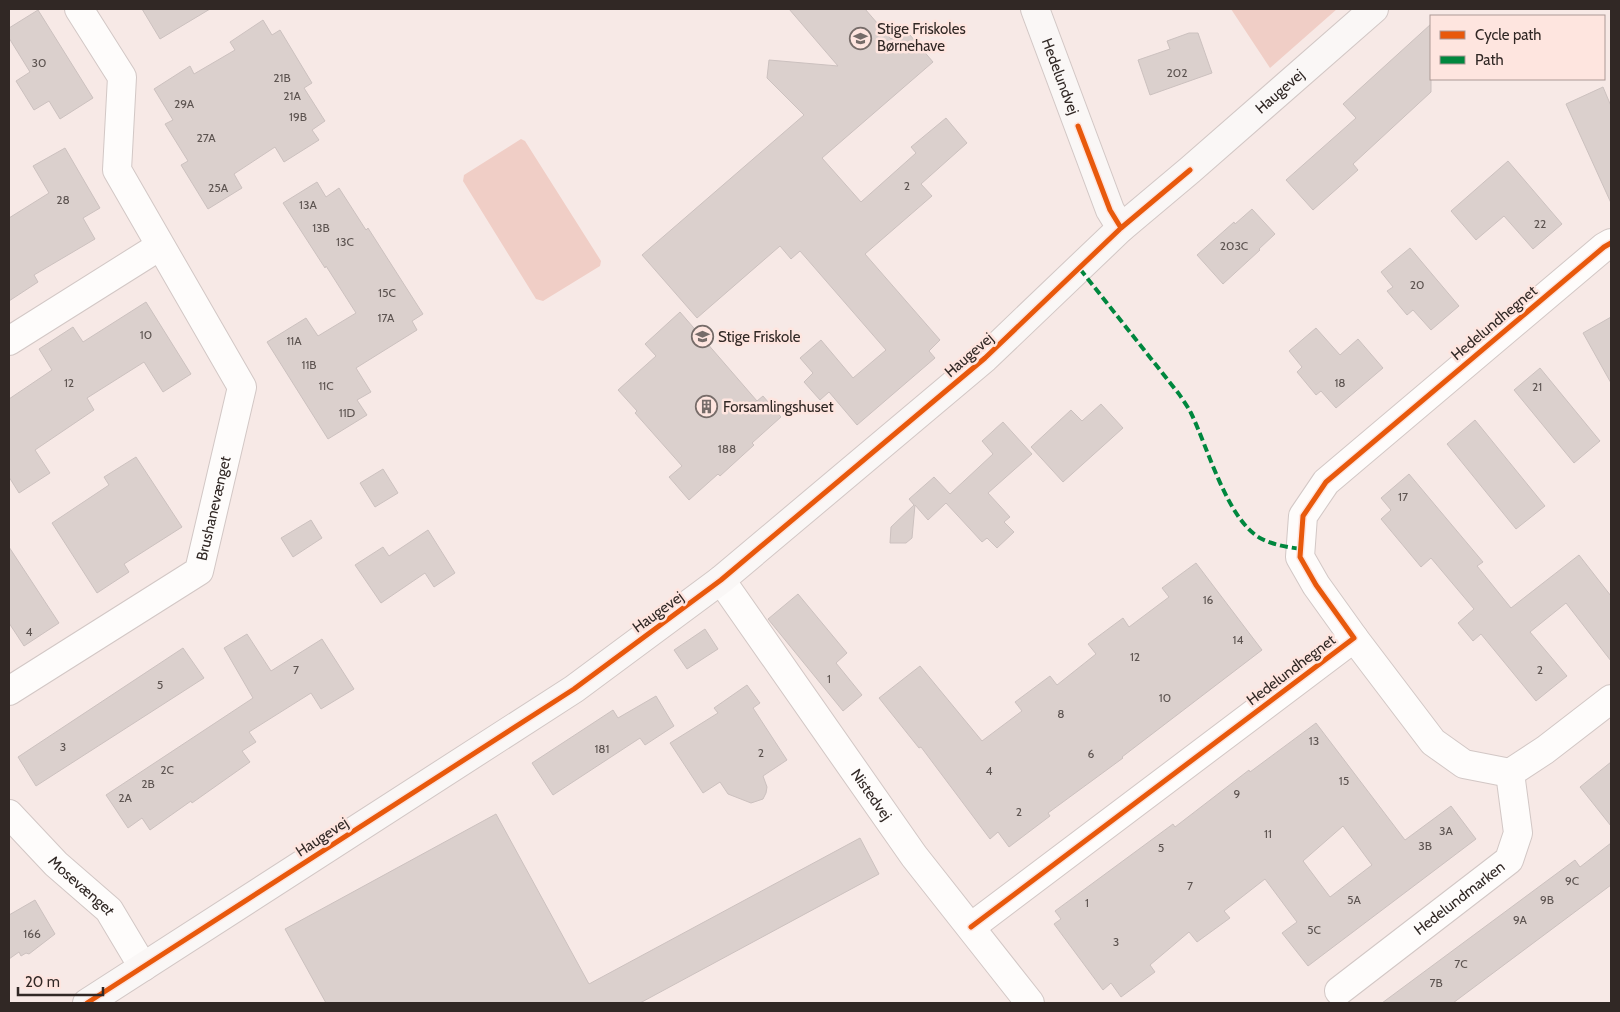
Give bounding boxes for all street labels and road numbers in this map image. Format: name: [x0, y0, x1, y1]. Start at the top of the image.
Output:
street label: Hedelundvej: [1038, 36, 1083, 117]
street label: Haugevej: [1252, 65, 1308, 118]
street label: Hedelundhegnet: [1447, 282, 1541, 364]
street label: Haugevej: [941, 329, 997, 381]
street label: Brushanevænget: [193, 454, 235, 562]
street label: Haugevej: [629, 587, 687, 637]
street label: Hedelundhegnet: [1243, 631, 1339, 709]
street label: Nistedvej: [847, 765, 895, 824]
street label: Haugevej: [292, 813, 352, 861]
street label: Mosevænget: [44, 852, 119, 918]
street label: Hedelundmarken: [1410, 858, 1508, 939]

